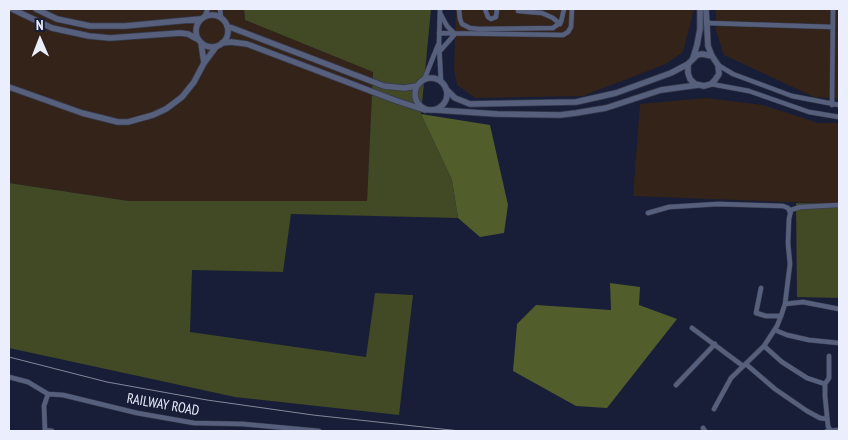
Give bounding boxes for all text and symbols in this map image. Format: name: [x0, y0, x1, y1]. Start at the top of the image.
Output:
north arrow: [15, 15, 65, 65]
text: N: [36, 16, 44, 34]
street label: RAILWAY ROAD: [126, 390, 200, 420]

